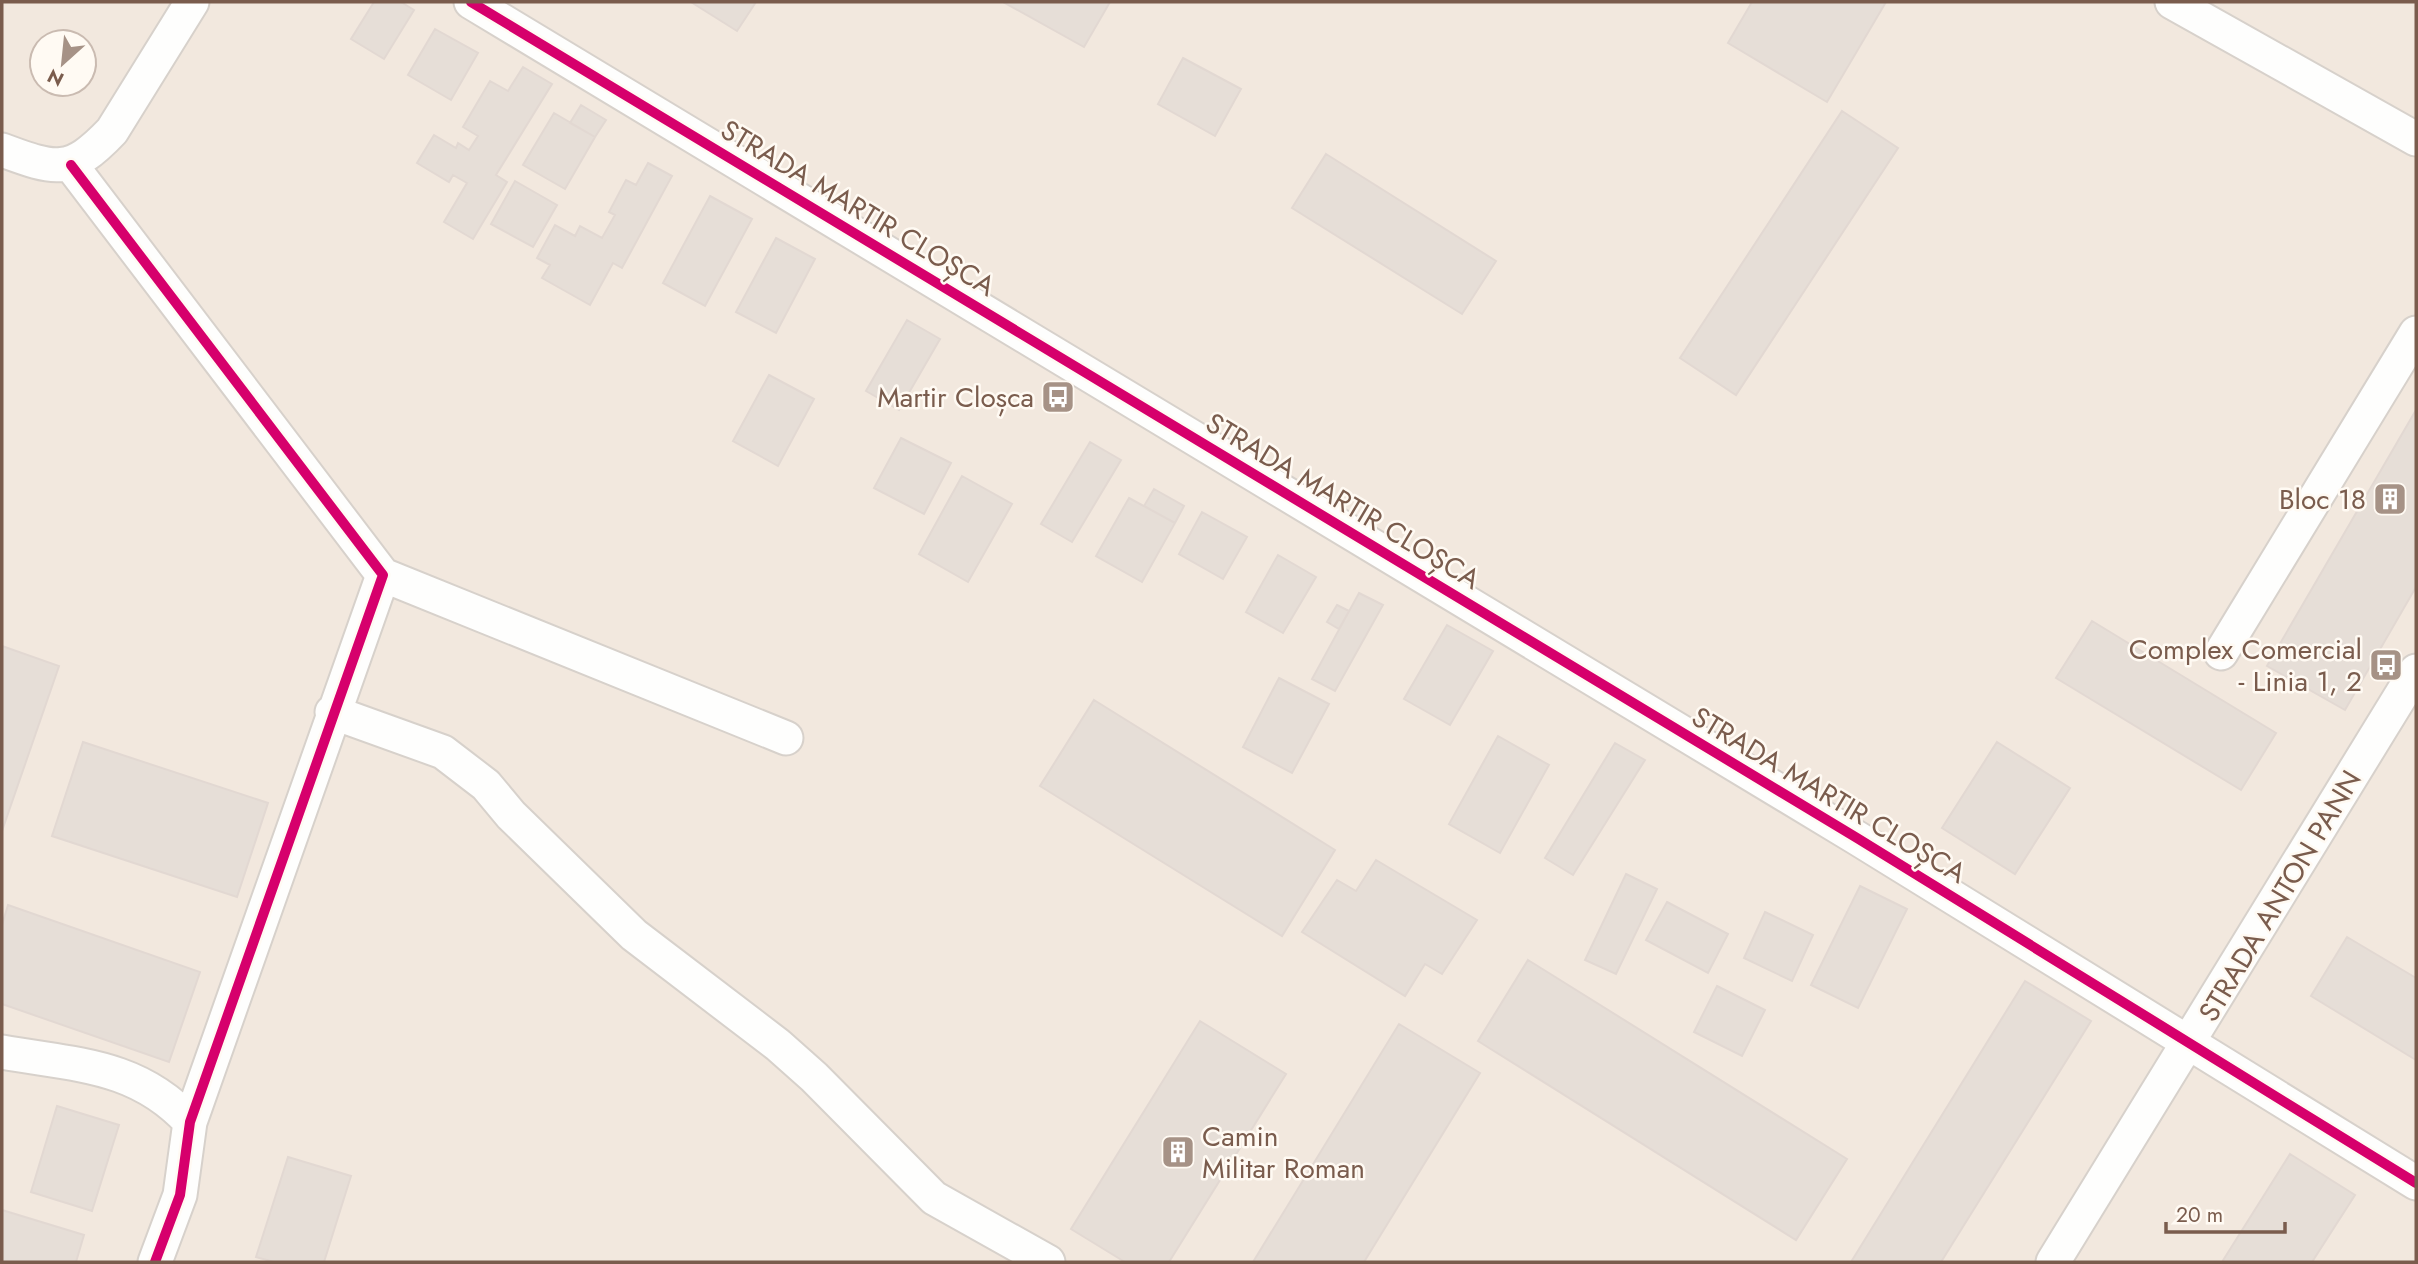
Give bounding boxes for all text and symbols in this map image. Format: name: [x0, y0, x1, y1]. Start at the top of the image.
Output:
north arrow: [28, 28, 98, 98]
text: N: [43, 62, 68, 93]
street label: STRADA MARTIR CLOȘCA: [713, 110, 1004, 307]
place label: Martir Cloșca: [877, 377, 1034, 418]
bus stop icon: Martir Cloșca: [1039, 378, 1077, 416]
street label: STRADA MARTIR CLOȘCA: [1198, 403, 1489, 600]
place label: Bloc 18: [2279, 479, 2366, 520]
building icon: Bloc 18: [2371, 480, 2409, 518]
place label: Complex Comercial - Linia 1, 2: [2129, 629, 2362, 702]
bus stop icon: Complex Comercial - Linia 1, 2: [2367, 646, 2405, 684]
street label: STRADA MARTIR CLOȘCA: [1684, 697, 1975, 894]
street label: STRADA ANTON PANN: [2189, 762, 2371, 1030]
place label: Camin Militar Roman: [1202, 1116, 1365, 1189]
building icon: Camin Militar Roman: [1159, 1133, 1197, 1171]
scale bar: [2166, 1190, 2285, 1234]
text: 20 m: [2176, 1200, 2223, 1230]

